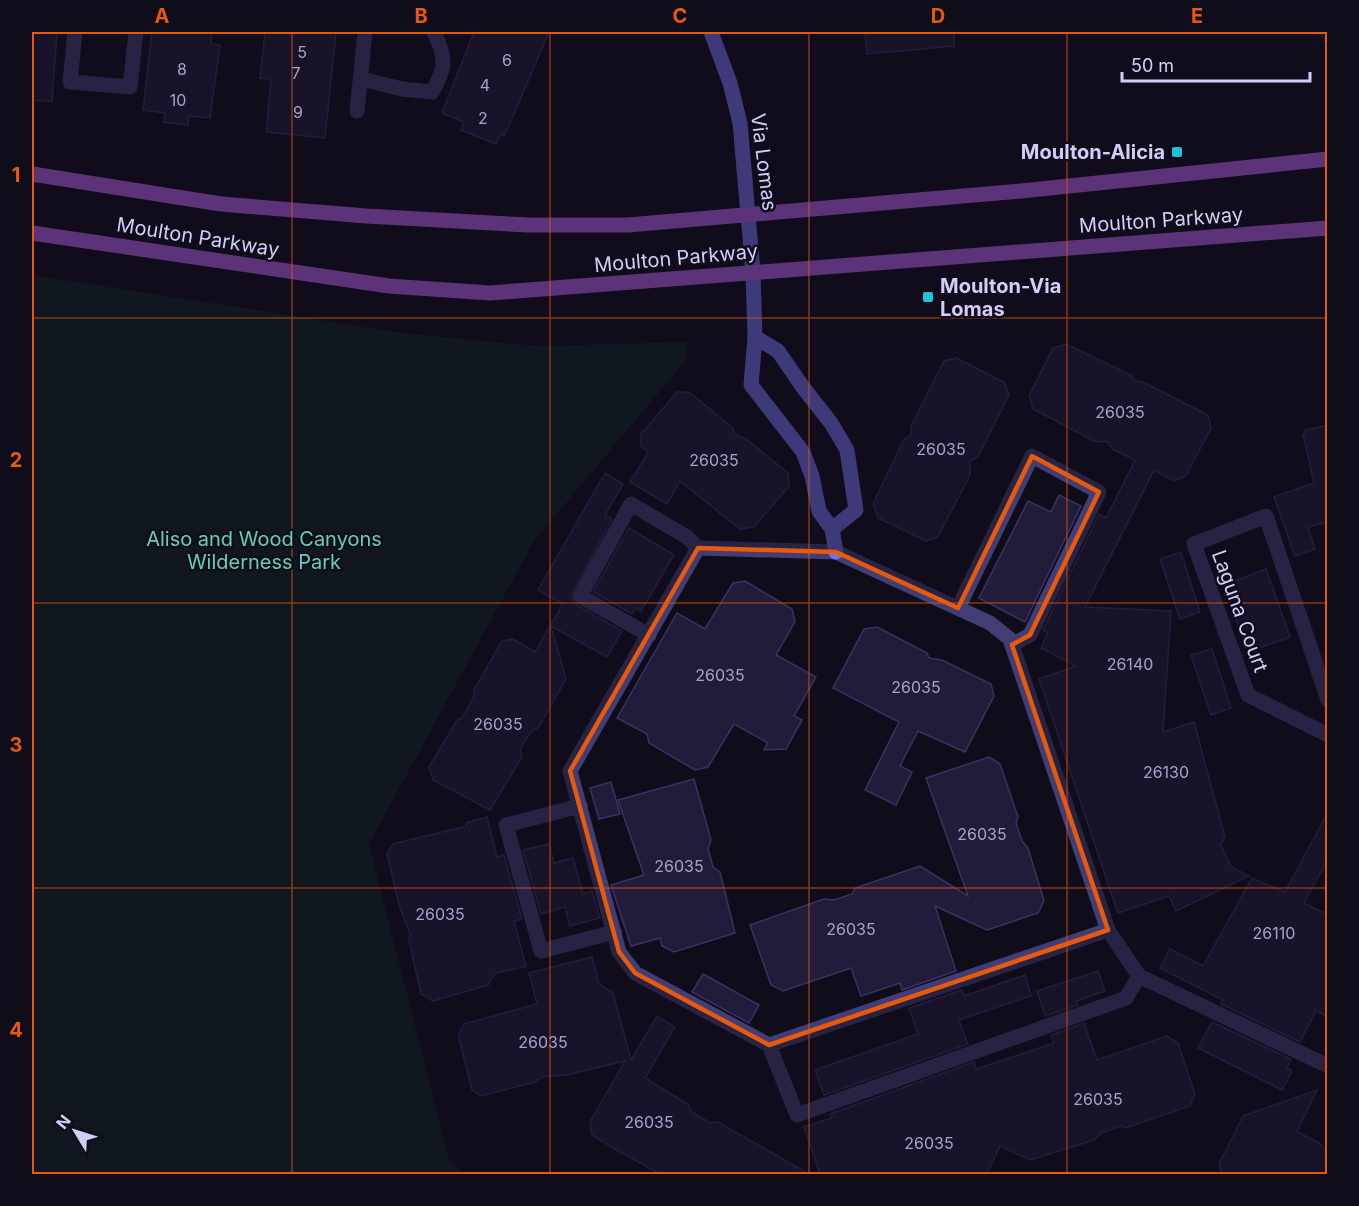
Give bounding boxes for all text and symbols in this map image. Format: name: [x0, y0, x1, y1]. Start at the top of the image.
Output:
text: A: [155, 4, 170, 28]
text: B: [414, 4, 428, 28]
text: C: [673, 4, 687, 28]
text: D: [931, 4, 945, 28]
text: E: [1191, 4, 1203, 28]
house number: 5: [297, 42, 307, 62]
scale bar: [1122, 45, 1310, 83]
house number: 6: [502, 50, 512, 70]
text: 50 m: [1131, 55, 1174, 76]
house number: 8: [177, 59, 187, 79]
house number: 7: [291, 63, 301, 83]
house number: 4: [480, 75, 490, 95]
house number: 10: [170, 90, 186, 110]
house number: 9: [293, 102, 303, 122]
house number: 2: [478, 108, 488, 128]
street label: Via Lomas: [746, 112, 782, 212]
place label: Moulton-Alicia: [1021, 140, 1165, 164]
marker: Moulton-Alicia: [1170, 145, 1184, 159]
text: 1: [12, 163, 20, 187]
street label: Moulton Parkway: [1078, 202, 1244, 238]
street label: Moulton Parkway: [115, 212, 281, 262]
street label: Moulton Parkway: [593, 239, 759, 277]
place label: Moulton-Via Lomas: [940, 274, 1061, 321]
marker: Moulton-Via Lomas: [921, 290, 935, 304]
house number: 26035: [1095, 402, 1145, 422]
house number: 26035: [916, 439, 966, 459]
text: 2: [10, 448, 22, 472]
house number: 26035: [689, 450, 739, 470]
park label: Aliso and Wood Canyons Wilderness Park: [146, 527, 382, 574]
street label: Laguna Court: [1207, 547, 1273, 676]
house number: 26140: [1107, 654, 1153, 674]
house number: 26035: [695, 665, 745, 685]
house number: 26035: [891, 677, 941, 697]
house number: 26035: [473, 714, 523, 734]
text: 3: [10, 733, 22, 757]
house number: 26130: [1143, 762, 1189, 782]
house number: 26035: [957, 824, 1007, 844]
house number: 26035: [654, 856, 704, 876]
house number: 26035: [415, 904, 465, 924]
house number: 26035: [826, 919, 876, 939]
house number: 26110: [1253, 923, 1295, 943]
text: 4: [9, 1018, 23, 1042]
house number: 26035: [518, 1032, 568, 1052]
house number: 26035: [1073, 1089, 1123, 1109]
north arrow: [45, 1101, 105, 1161]
text: N: [52, 1111, 75, 1133]
house number: 26035: [624, 1112, 674, 1132]
house number: 26035: [904, 1133, 954, 1153]

